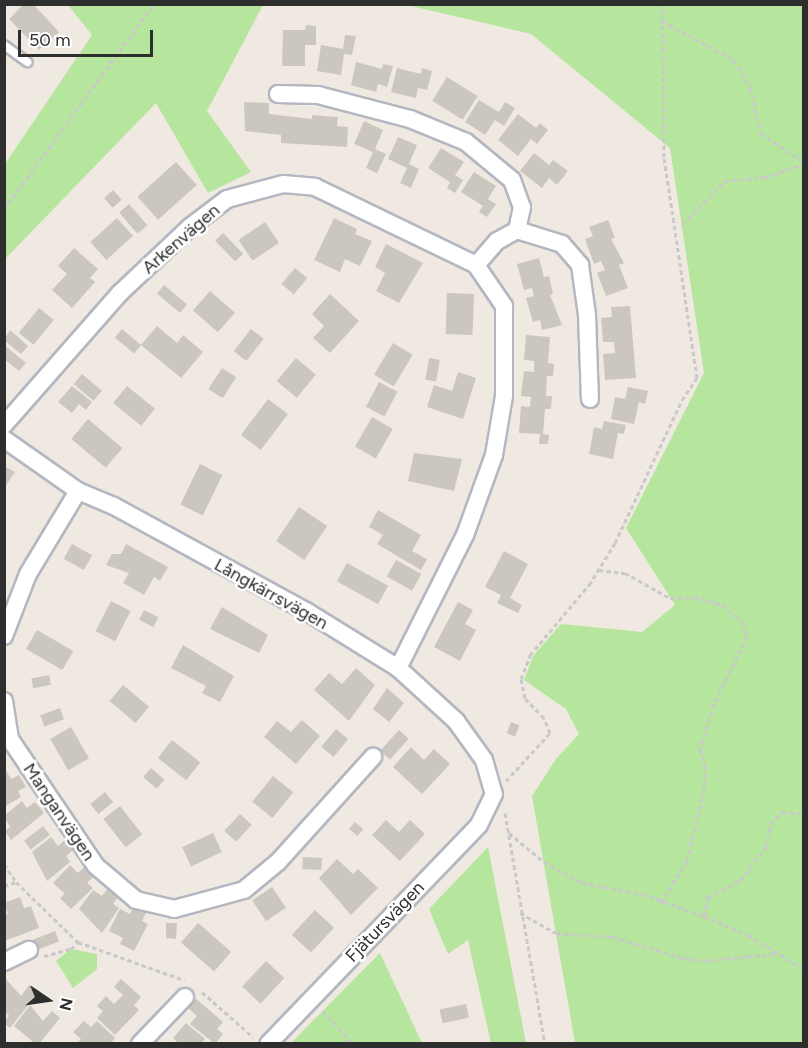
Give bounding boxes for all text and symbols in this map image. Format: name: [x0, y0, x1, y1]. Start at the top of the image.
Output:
scale bar: [21, 18, 156, 56]
text: 50 m: [29, 29, 71, 51]
street label: Arkenvägen: [138, 200, 224, 278]
street label: Långkärrsvägen: [210, 554, 332, 634]
street label: Manganvägen: [18, 759, 100, 865]
street label: Fjätursvägen: [341, 877, 429, 967]
north arrow: [18, 970, 78, 1030]
text: N: [55, 996, 77, 1012]

